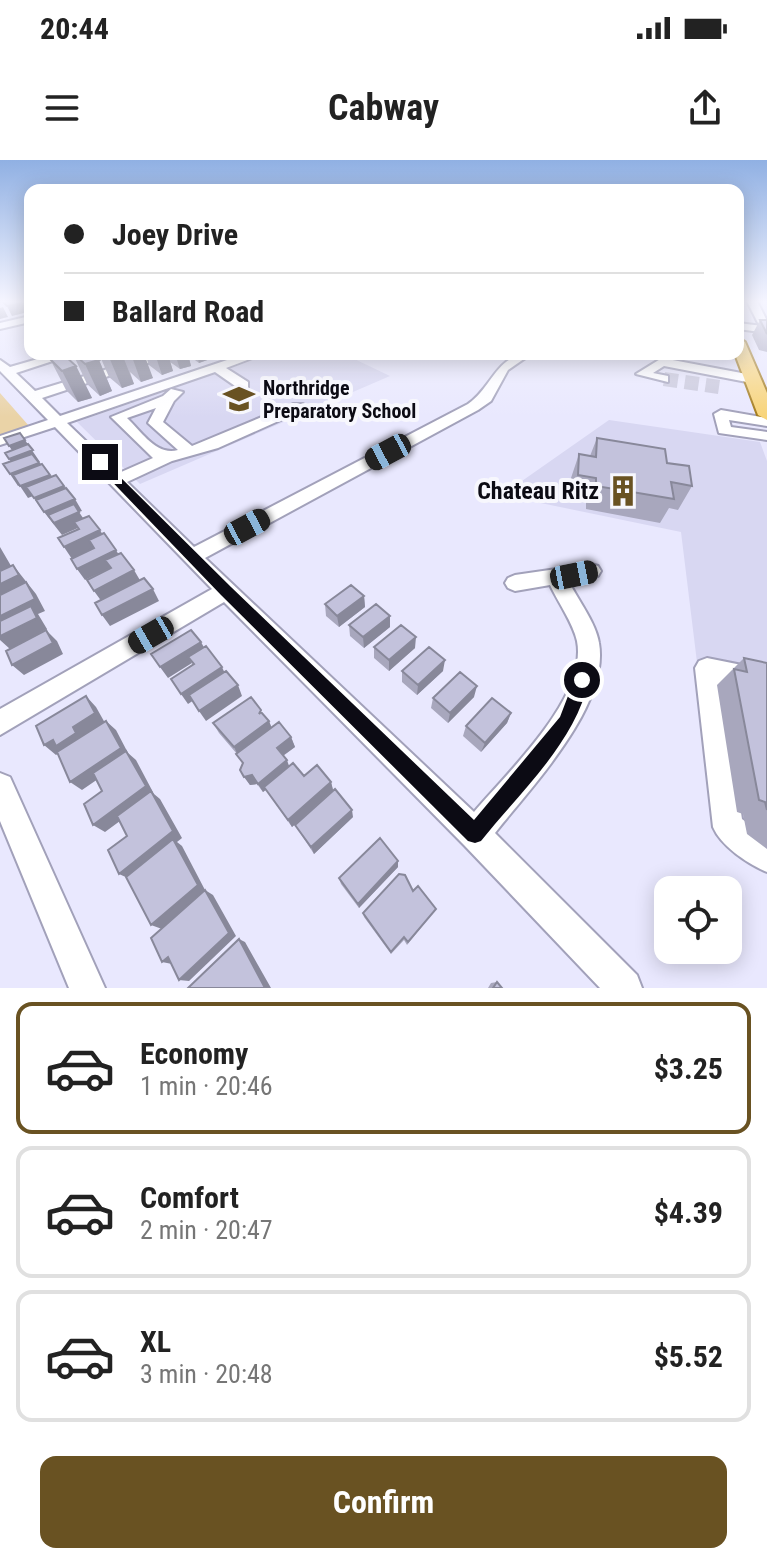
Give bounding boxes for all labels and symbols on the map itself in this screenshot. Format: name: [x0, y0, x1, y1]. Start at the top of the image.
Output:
place label: Northridge Preparatory School: [263, 376, 416, 423]
school or university icon: Northridge Preparatory School: [222, 382, 256, 416]
car: [361, 430, 415, 474]
route end: [82, 444, 118, 480]
building icon: Chateau Ritz: [606, 474, 640, 508]
place label: Chateau Ritz: [477, 477, 599, 505]
car: [220, 505, 274, 549]
car: [548, 559, 600, 591]
car: [124, 613, 178, 657]
route start: [564, 662, 600, 698]

